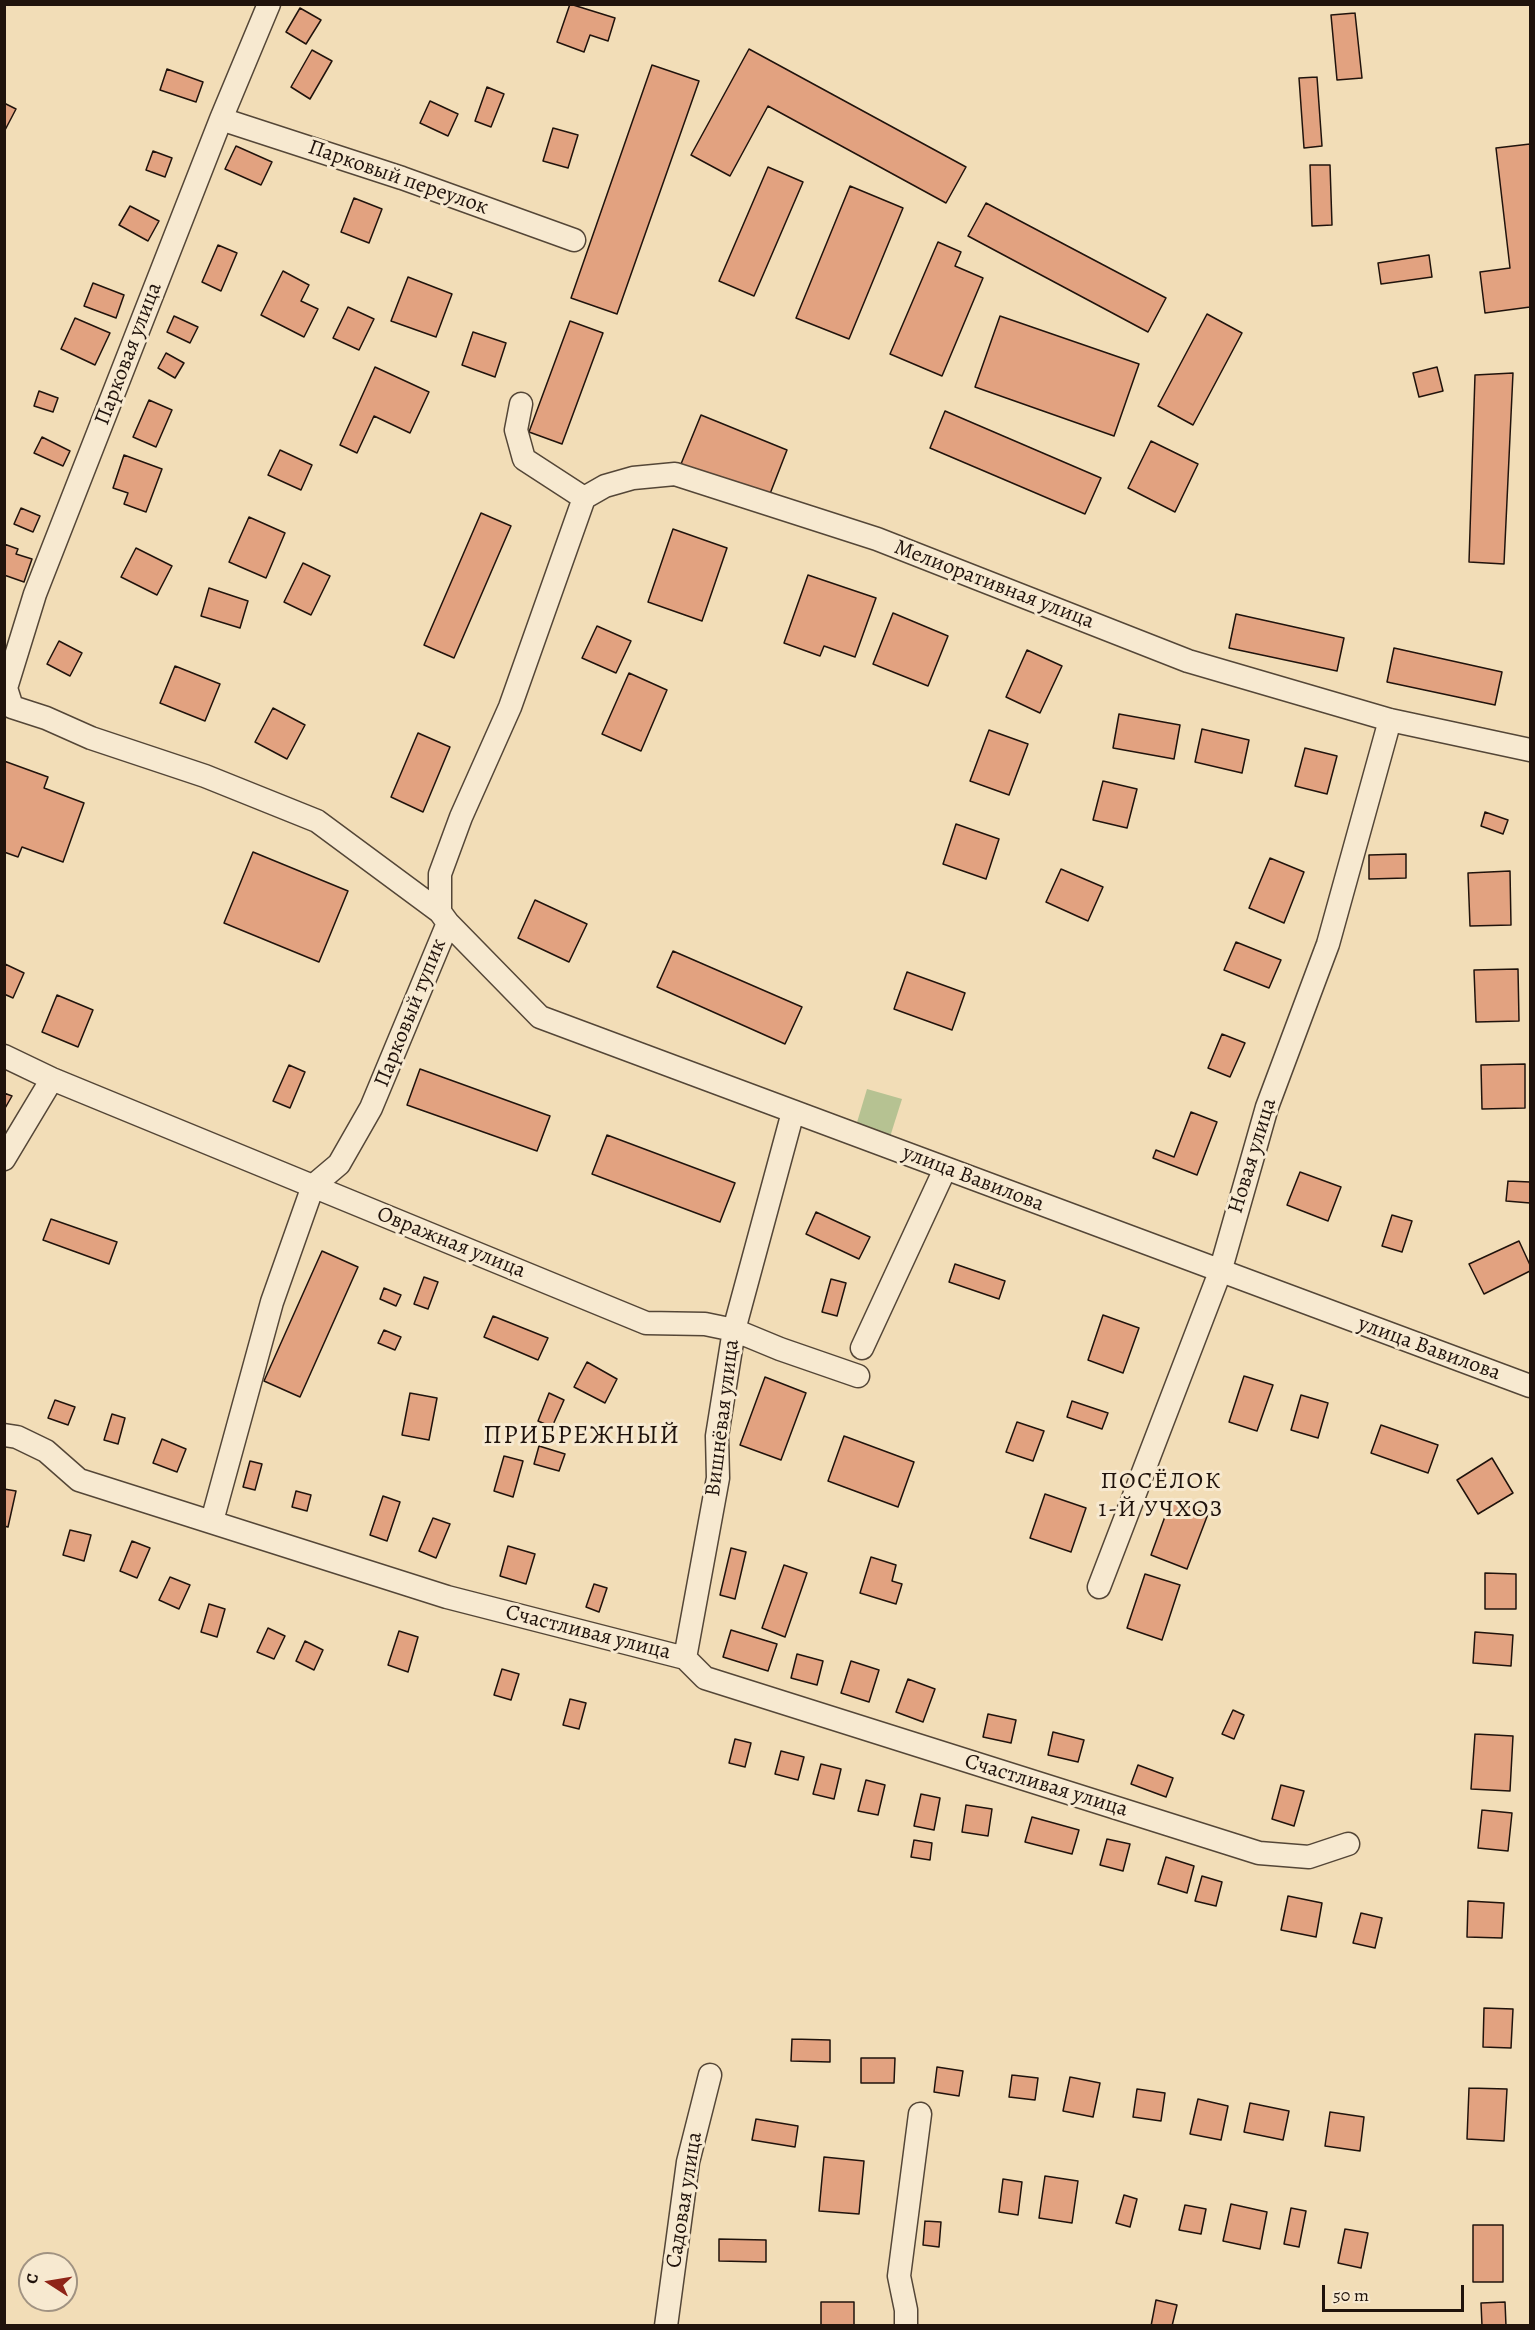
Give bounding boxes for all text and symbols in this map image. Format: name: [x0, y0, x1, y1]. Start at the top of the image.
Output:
street label: Парковый переулок: [304, 135, 492, 221]
street label: Парковая улица: [90, 279, 168, 429]
street label: Мелиоративная улица: [890, 535, 1098, 635]
street label: Парковый тупик: [369, 935, 453, 1091]
street label: Новая улица: [1223, 1095, 1283, 1217]
street label: улица Вавилова: [898, 1140, 1048, 1218]
street label: Овражная улица: [373, 1201, 529, 1285]
street label: улица Вавилова: [1354, 1311, 1504, 1387]
street label: Вишнёвая улица: [700, 1338, 746, 1498]
district label: ПРИБРЕЖНЫЙ: [483, 1421, 681, 1453]
district label: ПОСЁЛОК 1-Й УЧХОЗ: [1098, 1468, 1224, 1524]
street label: Счастливая улица: [503, 1600, 673, 1666]
street label: Счастливая улица: [961, 1749, 1131, 1823]
street label: Садовая улица: [661, 2130, 709, 2270]
north arrow: [18, 2252, 78, 2312]
text: С: [21, 2272, 44, 2286]
scale bar: [1325, 2273, 1468, 2311]
text: 50 m: [1333, 2283, 1369, 2307]

